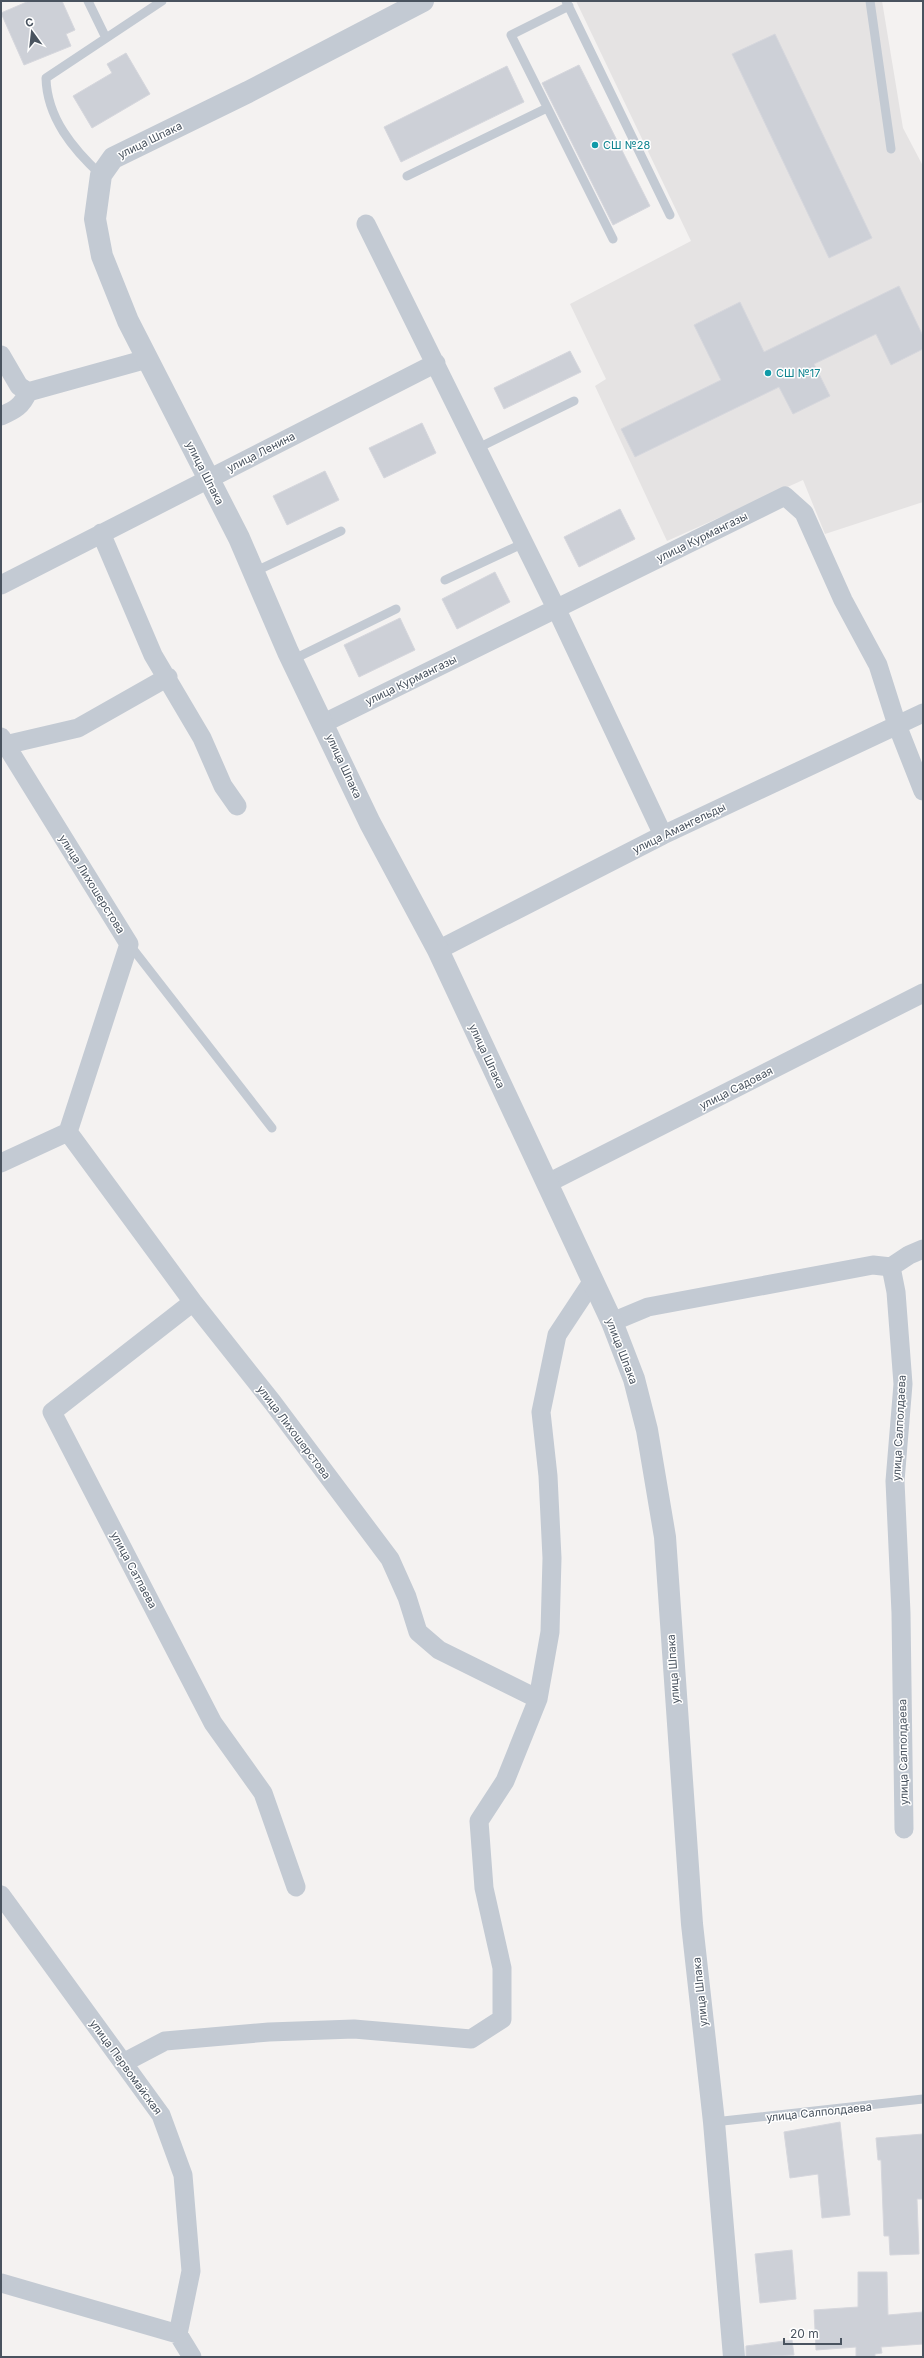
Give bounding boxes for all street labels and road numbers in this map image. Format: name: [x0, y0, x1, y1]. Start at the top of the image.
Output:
street label: улица Шпака: [116, 118, 184, 162]
street label: улица Ленина: [225, 429, 297, 475]
street label: улица Шпака: [183, 439, 227, 507]
street label: улица Курмангазы: [654, 509, 750, 565]
street label: улица Курмангазы: [363, 652, 459, 708]
street label: улица Шпака: [323, 731, 365, 801]
street label: улица Амангельды: [630, 799, 728, 857]
street label: улица Лихошерстова: [56, 832, 128, 936]
street label: улица Шпака: [466, 1021, 508, 1091]
street label: улица Садовая: [697, 1063, 775, 1113]
street label: улица Шпака: [603, 1316, 641, 1386]
street label: улица Салполдаева: [889, 1375, 909, 1481]
street label: улица Лихошерстова: [254, 1382, 334, 1482]
street label: улица Сатпаева: [108, 1529, 160, 1611]
street label: улица Шпака: [664, 1634, 682, 1704]
street label: улица Салполдаева: [895, 1699, 911, 1805]
street label: улица Шпака: [689, 1957, 711, 2027]
street label: улица Первомайская: [87, 2017, 165, 2117]
street label: улица Салполдаева: [765, 2099, 873, 2125]

